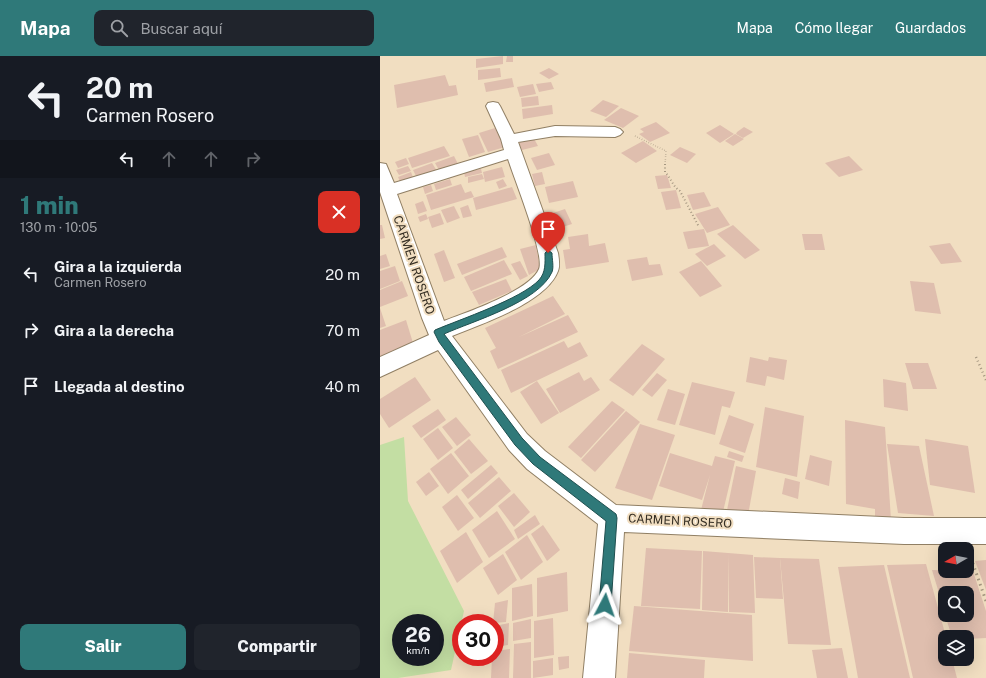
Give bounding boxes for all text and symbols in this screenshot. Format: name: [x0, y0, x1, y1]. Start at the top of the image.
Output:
search box: [94, 10, 374, 46]
text: Mapa: [20, 17, 70, 39]
icon: search: [108, 17, 130, 39]
text: Buscar aquí: [140, 20, 222, 37]
text: Mapa: [737, 20, 773, 36]
text: Cómo llegar: [795, 20, 873, 36]
text: Guardados: [895, 20, 966, 36]
text: 20 m: [86, 71, 153, 104]
icon: left: [20, 72, 72, 124]
text: Carmen Rosero: [86, 105, 214, 126]
icon: left: [116, 148, 138, 170]
icon: ahead: [158, 148, 180, 170]
icon: ahead: [200, 148, 222, 170]
icon: right: [242, 148, 264, 170]
text: 1 min: [20, 191, 79, 219]
button: close: [318, 191, 360, 233]
pin: [531, 212, 565, 253]
street label: CARMEN ROSERO: [390, 214, 438, 317]
icon: arrive: [537, 218, 559, 240]
text: 130 m · 10:05: [20, 220, 97, 235]
text: Gira a la izquierda: [54, 258, 182, 275]
icon: left: [20, 263, 42, 285]
text: 20 m: [325, 266, 360, 283]
text: Carmen Rosero: [54, 275, 147, 290]
icon: right: [20, 319, 42, 341]
text: Gira a la derecha: [54, 322, 174, 339]
text: 70 m: [325, 322, 360, 339]
icon: arrive: [20, 375, 42, 397]
text: Llegada al destino: [54, 378, 185, 395]
text: 40 m: [325, 378, 360, 395]
street label: CARMEN ROSERO: [628, 511, 732, 531]
north arrow: [938, 542, 974, 578]
map controls: [938, 542, 974, 666]
position arrow: [584, 584, 626, 626]
button: search: [938, 586, 974, 622]
speed limit sign: 30: [452, 614, 504, 666]
text: 26: [405, 623, 431, 647]
button: Salir: [20, 624, 186, 670]
button: Compartir: [194, 624, 360, 670]
button: layers: [938, 630, 974, 666]
text: km/h: [406, 644, 430, 656]

